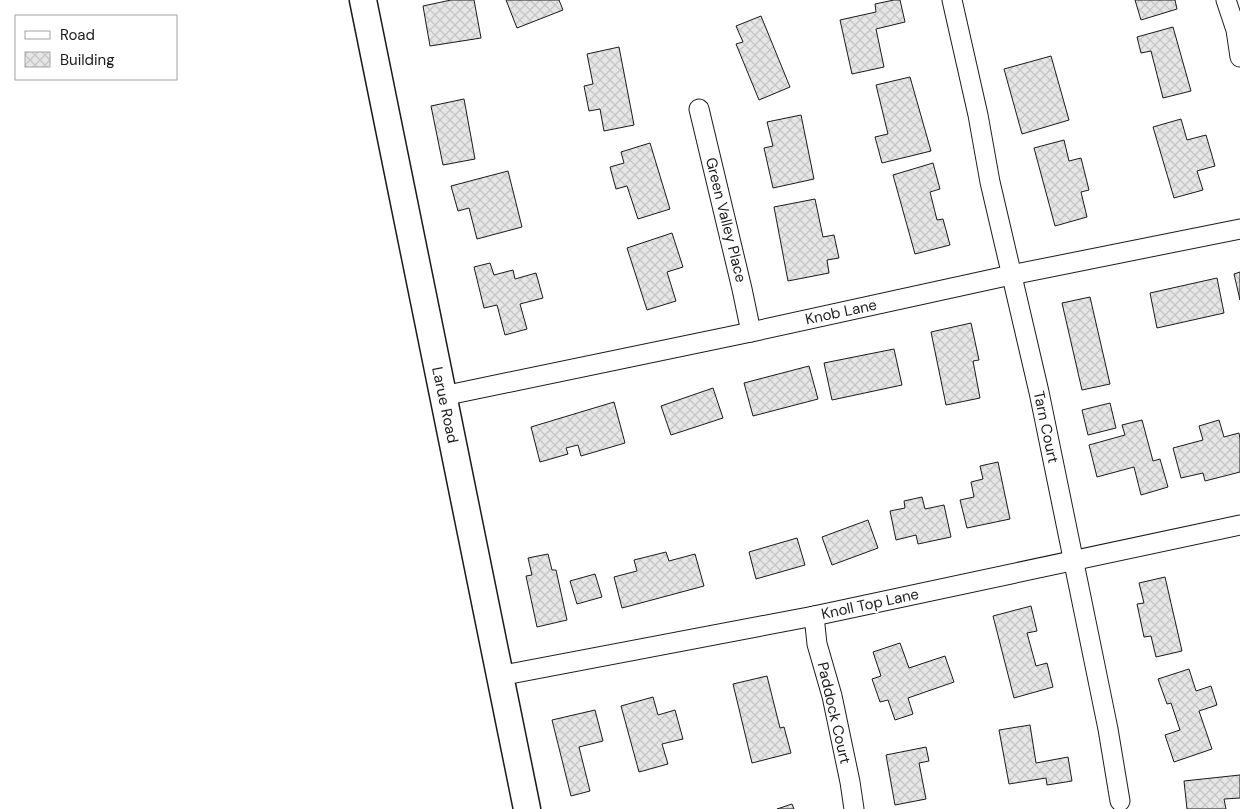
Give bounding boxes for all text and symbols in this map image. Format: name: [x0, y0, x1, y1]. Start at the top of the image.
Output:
legend: [15, 15, 178, 80]
text: Road: [60, 25, 95, 45]
text: Building: [60, 50, 115, 70]
street label: Green Valley Place: [701, 155, 751, 285]
street label: Knob Lane: [803, 295, 879, 329]
street label: Larue Road: [427, 365, 463, 445]
street label: Tarn Court: [1029, 389, 1063, 465]
street label: Knoll Top Lane: [819, 584, 921, 624]
street label: Paddock Court: [813, 660, 855, 766]

